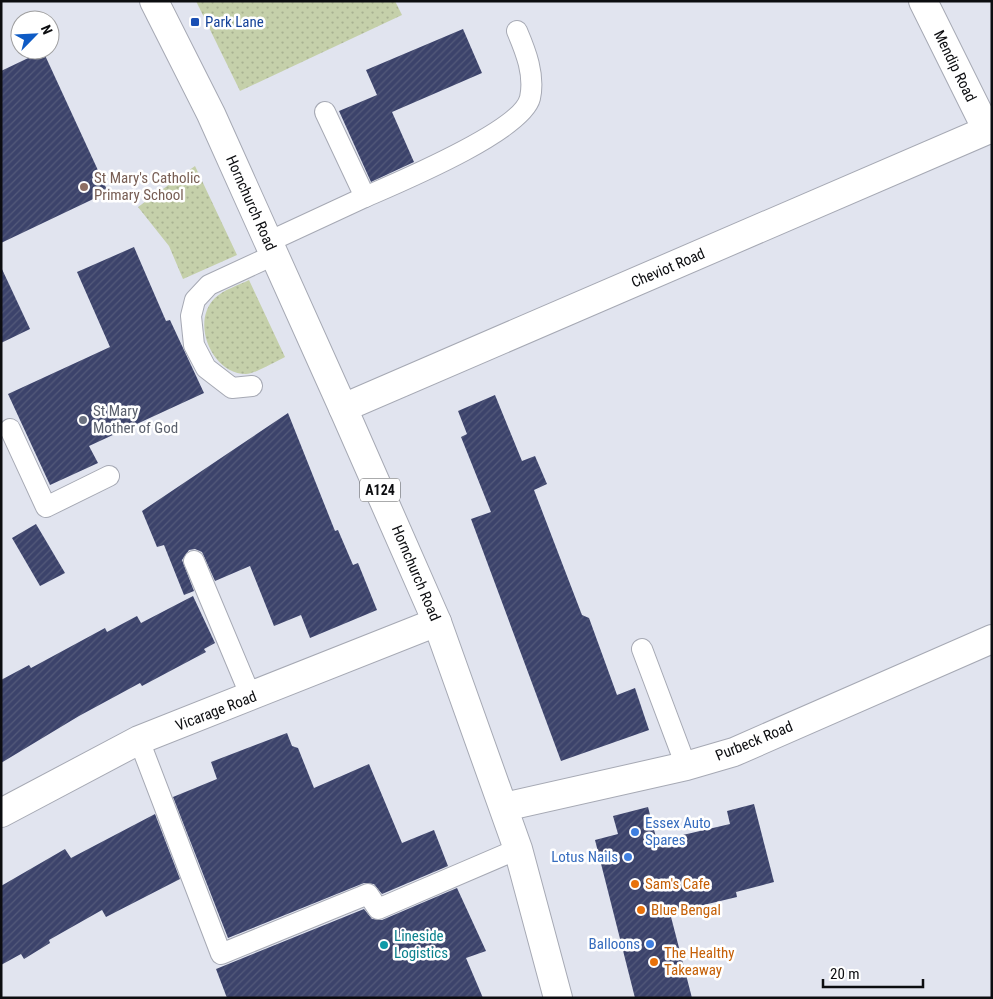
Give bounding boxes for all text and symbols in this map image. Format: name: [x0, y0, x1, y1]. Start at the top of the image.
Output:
north arrow: [10, 10, 60, 60]
place label: Park Lane: [205, 13, 264, 31]
marker: Park Lane: [189, 16, 201, 28]
text: N: [38, 23, 56, 37]
street label: Mendip Road: [930, 27, 980, 105]
street label: Hornchurch Road: [222, 153, 280, 253]
place label: St Mary's Catholic Primary School: [94, 169, 200, 204]
marker: St Mary's Catholic Primary School: [78, 181, 90, 193]
street label: Cheviot Road: [629, 244, 707, 292]
place label: St Mary Mother of God: [93, 402, 178, 437]
marker: St Mary Mother of God: [77, 414, 89, 426]
road number: A124: [360, 478, 400, 502]
street label: Hornchurch Road: [388, 522, 444, 624]
street label: Vicarage Road: [173, 687, 259, 735]
street label: Purbeck Road: [713, 717, 795, 765]
place label: Essex Auto Spares: [645, 814, 711, 849]
marker: Essex Auto Spares: [629, 826, 641, 838]
place label: Lotus Nails: [551, 848, 618, 866]
marker: Lotus Nails: [622, 851, 634, 863]
place label: Sam's Cafe: [645, 875, 710, 893]
marker: Sam's Cafe: [629, 878, 641, 890]
place label: Blue Bengal: [651, 901, 721, 919]
marker: Blue Bengal: [635, 904, 647, 916]
place label: Lineside Logistics: [394, 927, 448, 962]
place label: Balloons: [589, 935, 640, 953]
marker: Balloons: [644, 938, 656, 950]
marker: Lineside Logistics: [378, 939, 390, 951]
place label: The Healthy Takeaway: [664, 944, 734, 979]
marker: The Healthy Takeaway: [648, 956, 660, 968]
scale bar: [823, 956, 923, 988]
text: 20 m: [830, 965, 860, 983]

